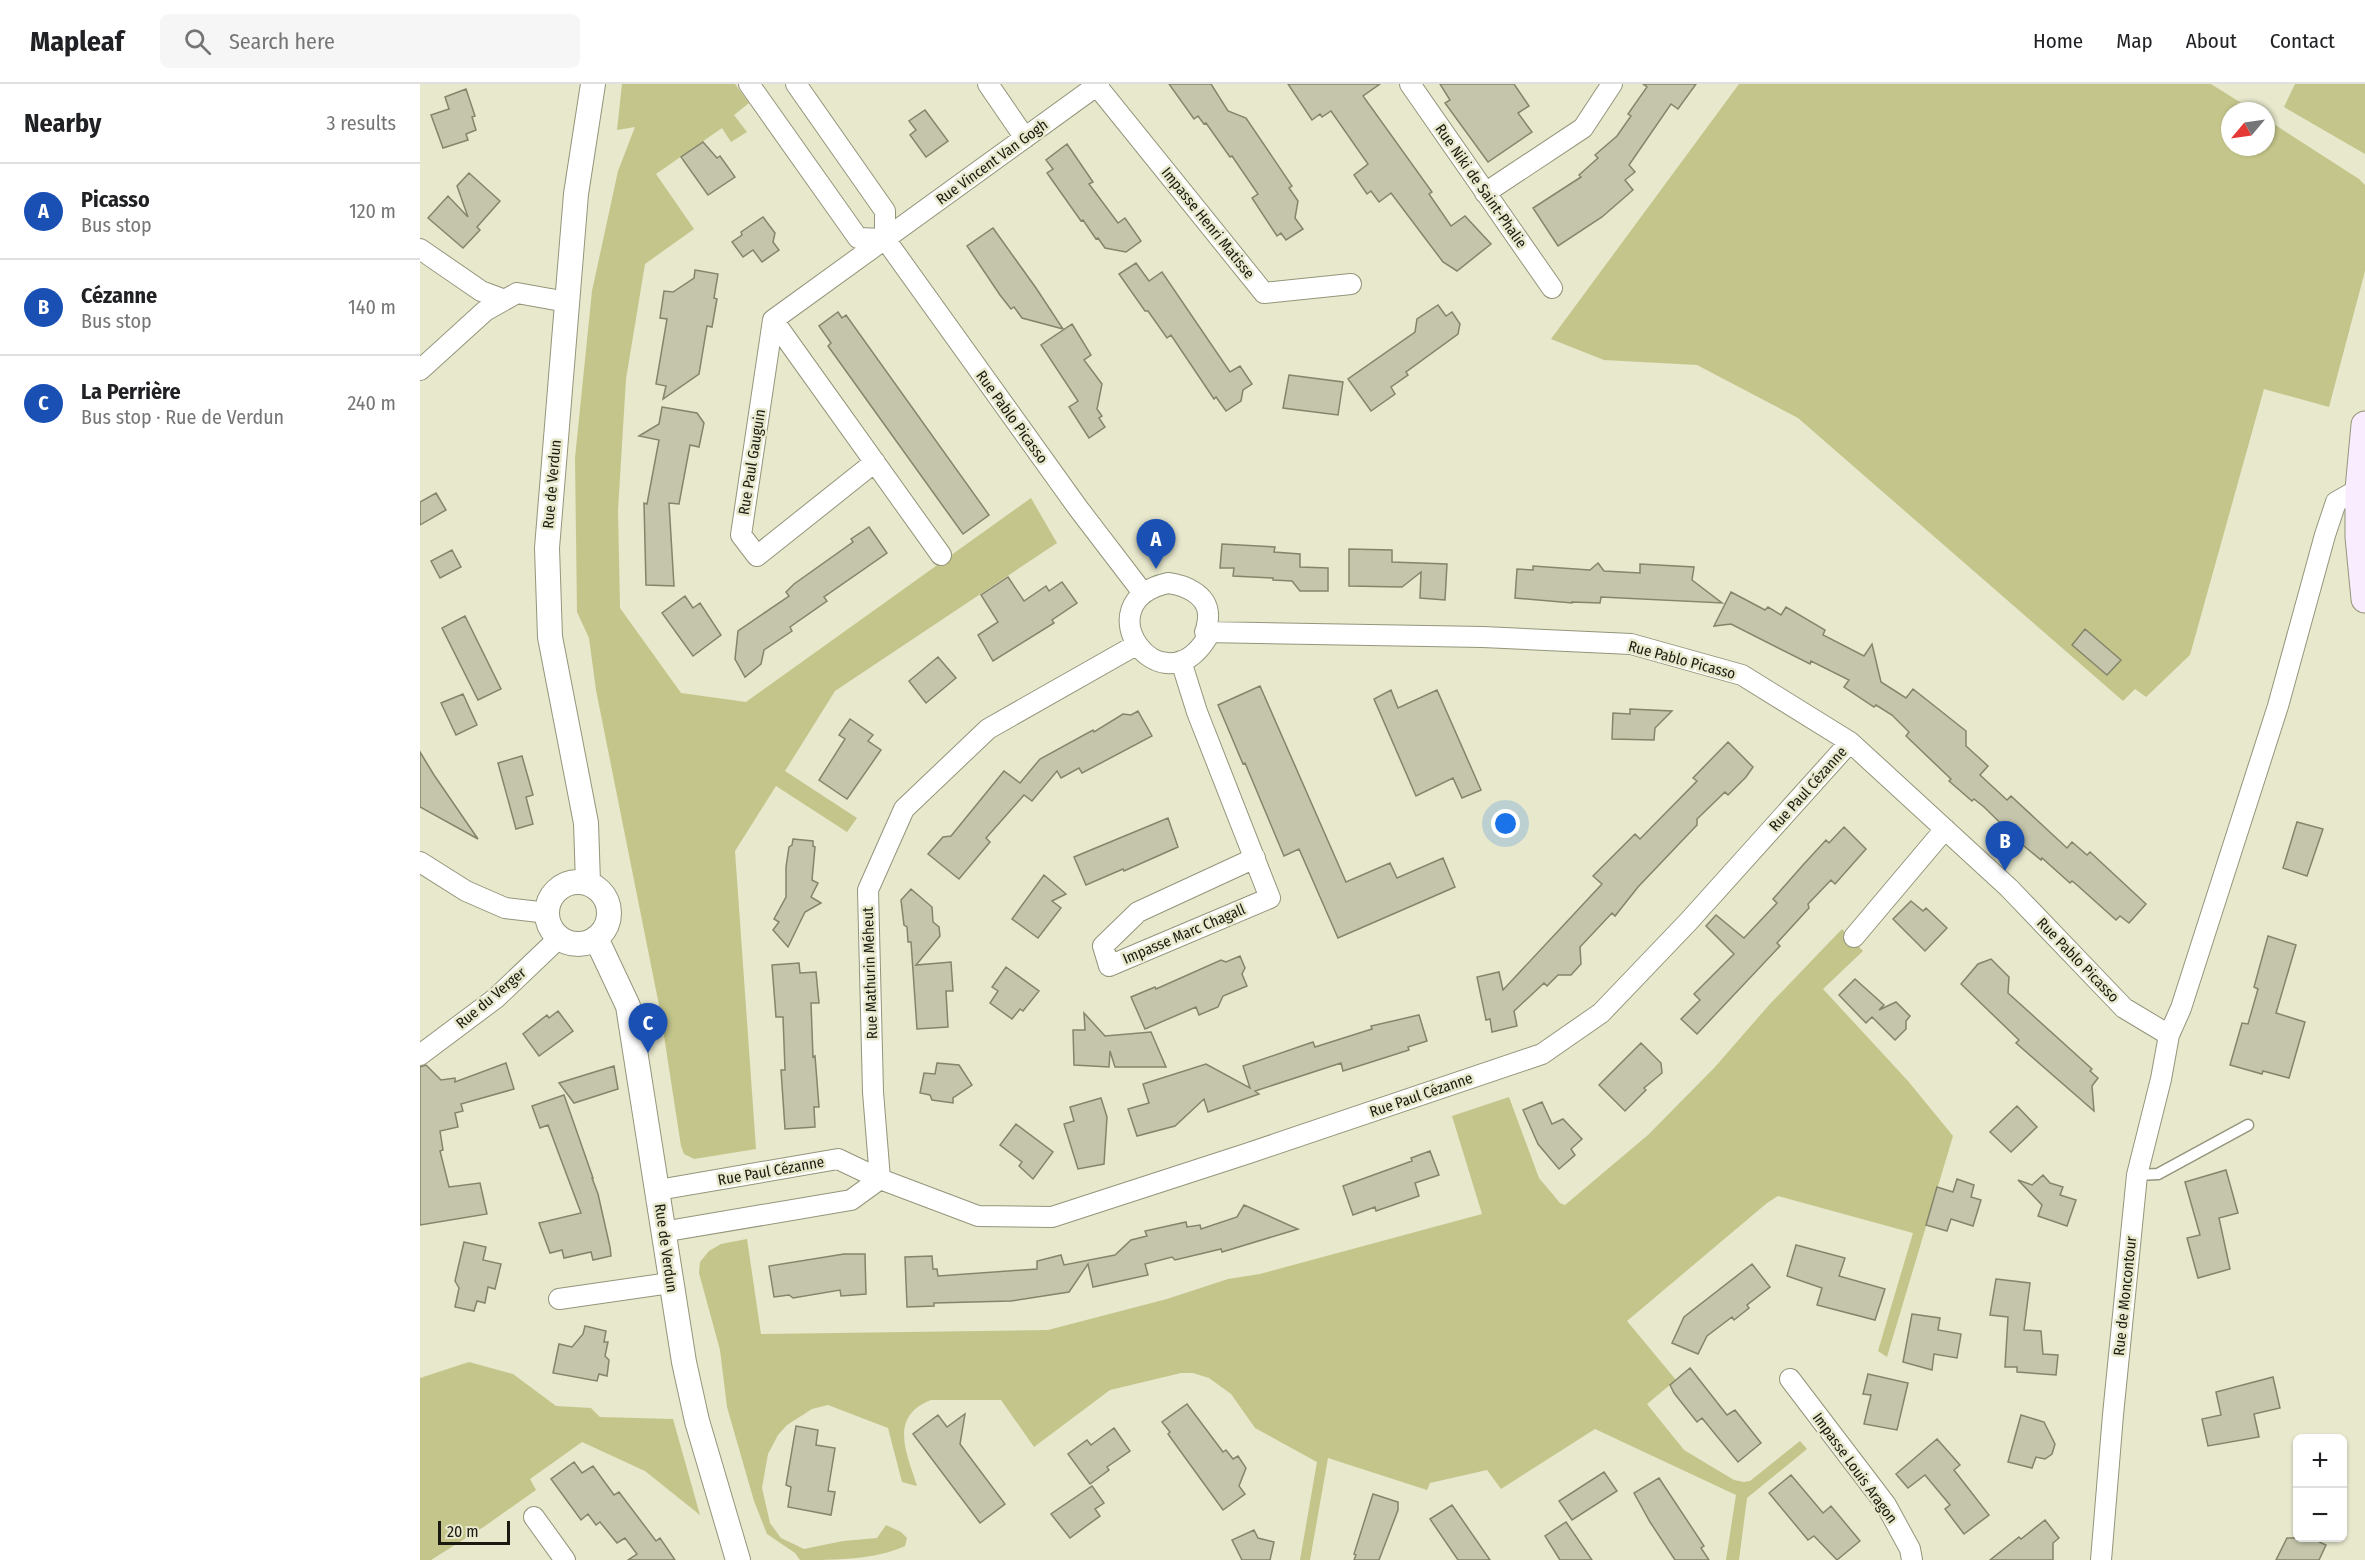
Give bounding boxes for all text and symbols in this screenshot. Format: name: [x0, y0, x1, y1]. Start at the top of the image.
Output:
search box: [160, 14, 580, 68]
text: Mapleaf: [30, 25, 124, 58]
icon: search: [181, 25, 214, 58]
text: Search here: [229, 28, 335, 55]
text: Home: [2033, 28, 2083, 54]
text: Map: [2116, 28, 2153, 54]
text: About: [2186, 28, 2237, 54]
text: Contact: [2270, 28, 2335, 54]
north arrow: [2221, 102, 2275, 156]
text: Nearby: [24, 108, 101, 139]
text: 3 results: [327, 111, 396, 135]
street label: Rue Vincent Van Gogh: [933, 116, 1051, 208]
street label: Rue Niki de Saint-Phalie: [1431, 121, 1531, 251]
street label: Impasse Henri Matisse: [1158, 164, 1258, 282]
text: Picasso: [81, 186, 150, 213]
text: A: [38, 199, 49, 223]
text: 120 m: [349, 199, 396, 223]
text: Bus stop: [81, 213, 152, 237]
text: Cézanne: [81, 282, 157, 309]
text: B: [38, 295, 49, 319]
text: 140 m: [348, 295, 396, 319]
text: Bus stop: [81, 309, 152, 333]
street label: Rue Pablo Picasso: [972, 367, 1052, 467]
text: La Perrière: [81, 378, 181, 405]
text: C: [38, 391, 49, 415]
text: 240 m: [347, 391, 396, 415]
text: Bus stop · Rue de Verdun: [81, 405, 284, 429]
street label: Rue Paul Gauguin: [735, 408, 769, 516]
street label: Rue de Verdun: [539, 439, 565, 529]
pin: A: [1136, 520, 1176, 569]
street label: Rue Pablo Picasso: [1626, 637, 1738, 683]
street label: Rue Paul Cézanne: [1765, 743, 1851, 835]
your location: [1491, 809, 1520, 838]
pin: B: [1986, 822, 2024, 871]
street label: Impasse Marc Chagall: [1120, 900, 1248, 968]
street label: Rue Mathurin Méheut: [859, 907, 881, 1039]
street label: Rue Pablo Picasso: [2033, 914, 2123, 1006]
street label: Rue du Verger: [452, 963, 530, 1032]
pin: C: [628, 1004, 668, 1053]
street label: Rue Paul Cézanne: [1367, 1069, 1475, 1121]
street label: Rue Paul Cézanne: [716, 1153, 826, 1189]
street label: Rue de Verdun: [651, 1203, 681, 1293]
street label: Rue de Moncontour: [2110, 1235, 2140, 1357]
street label: Impasse Louis Aragon: [1809, 1409, 1901, 1527]
map controls: [2293, 1434, 2347, 1542]
button: +: [2293, 1434, 2347, 1488]
button: −: [2293, 1488, 2347, 1542]
scale bar: [438, 1518, 510, 1546]
text: 20 m: [447, 1522, 478, 1541]

